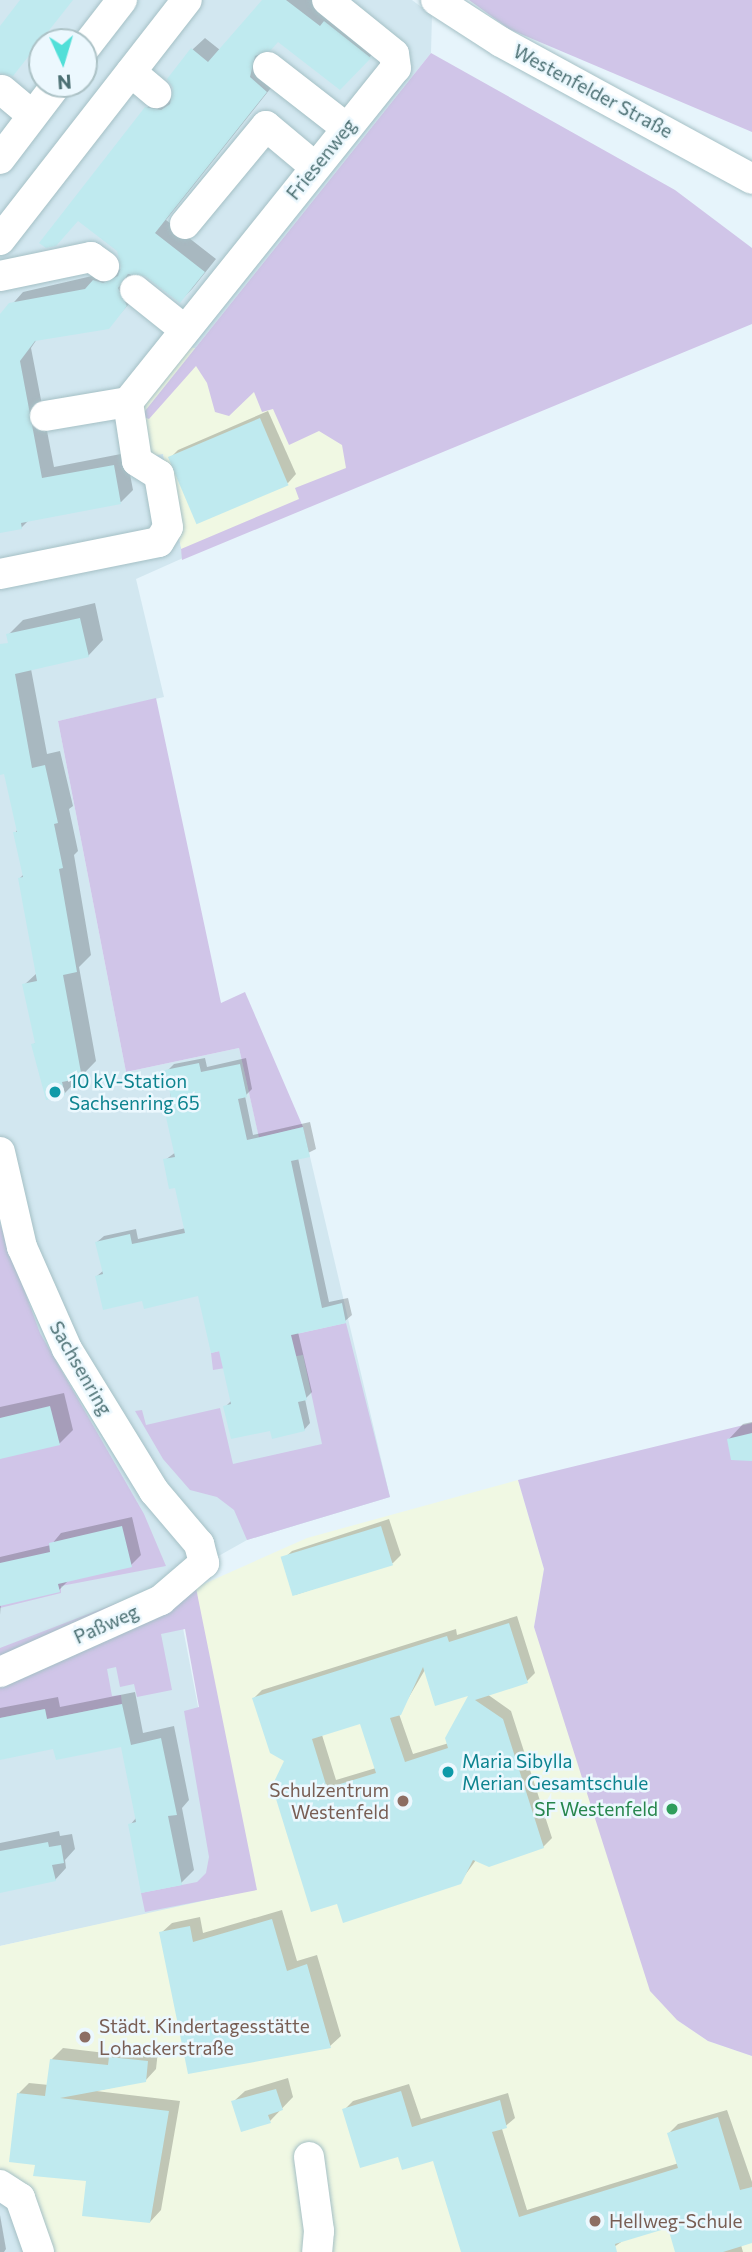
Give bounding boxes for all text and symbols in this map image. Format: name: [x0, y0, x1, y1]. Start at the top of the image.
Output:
north arrow: [28, 28, 98, 98]
street label: Westenfelder Straße: [510, 39, 676, 143]
text: N: [56, 70, 72, 94]
street label: Friesenweg: [281, 114, 361, 204]
place label: 10 kV-Station Sachsenring 65: [69, 1070, 200, 1114]
marker: 10 kV-Station Sachsenring 65: [47, 1084, 63, 1100]
street label: Sachsenring: [45, 1317, 117, 1419]
street label: Paßweg: [70, 1600, 142, 1648]
place label: Maria Sibylla Merian Gesamtschule: [462, 1750, 648, 1794]
marker: Maria Sibylla Merian Gesamtschule: [440, 1764, 456, 1780]
place label: Schulzentrum Westenfeld: [269, 1779, 389, 1823]
marker: Schulzentrum Westenfeld: [395, 1793, 411, 1809]
place label: SF Westenfeld: [534, 1798, 658, 1820]
marker: SF Westenfeld: [664, 1801, 680, 1817]
place label: Städt. Kindertagesstätte Lohackerstraße: [99, 2015, 310, 2059]
marker: Städt. Kindertagesstätte Lohackerstraße: [77, 2029, 93, 2045]
place label: Hellweg-Schule: [609, 2210, 743, 2232]
marker: Hellweg-Schule: [587, 2213, 603, 2229]

